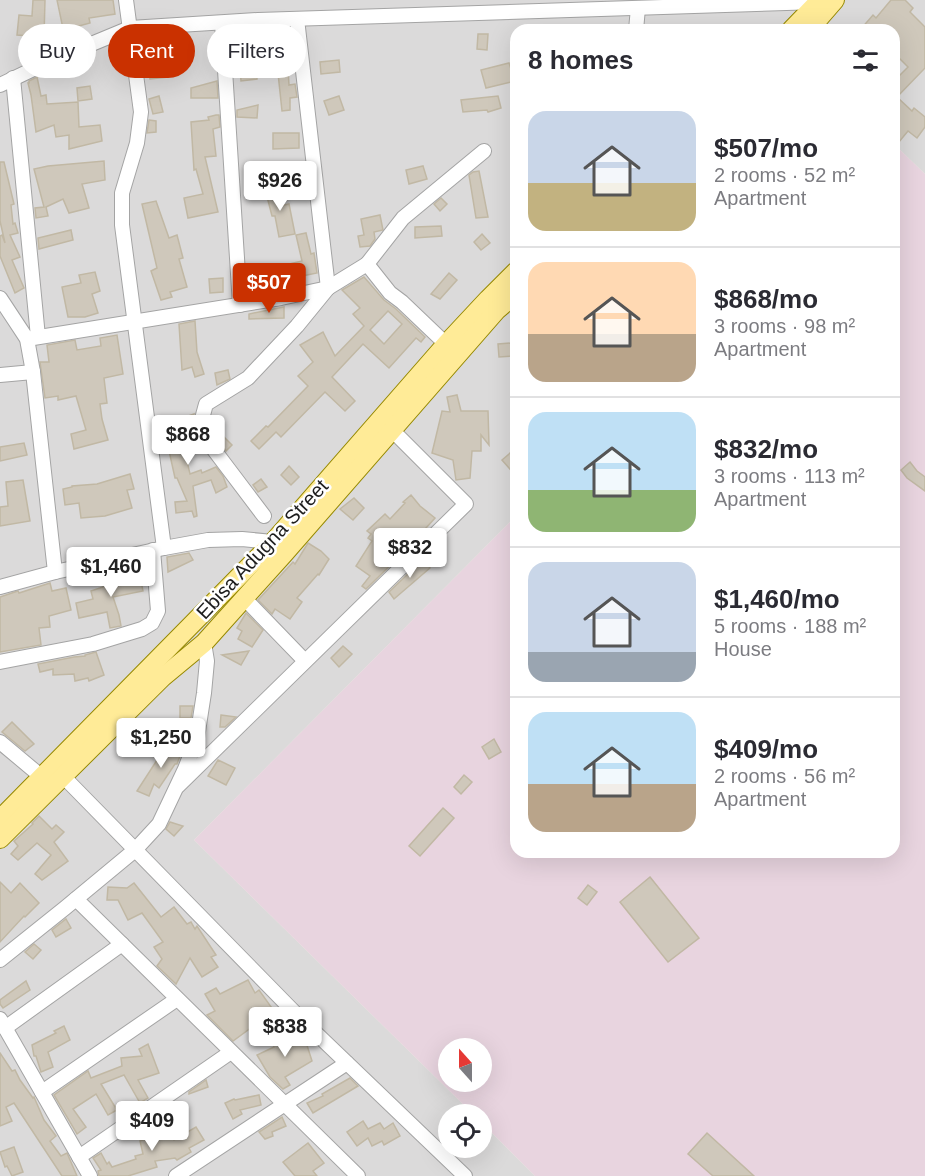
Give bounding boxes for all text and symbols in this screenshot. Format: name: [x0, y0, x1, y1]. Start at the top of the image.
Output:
chip: Buy: [18, 24, 96, 78]
chip: Rent: [108, 24, 195, 78]
chip: Filters: [207, 24, 306, 78]
icon: filters: [849, 44, 882, 77]
text: 8 homes: [528, 45, 634, 75]
text: $507/mo: [714, 133, 818, 163]
icon: home: [576, 135, 648, 207]
pin: $926: [244, 161, 316, 212]
text: 2 rooms · 52 m²: [714, 164, 855, 186]
text: $926: [258, 169, 302, 191]
text: Apartment: [714, 187, 806, 209]
pin: $507: [233, 263, 305, 314]
text: $507: [247, 271, 291, 293]
text: $868/mo: [714, 284, 818, 314]
icon: home: [576, 286, 648, 358]
text: 3 rooms · 98 m²: [714, 315, 855, 337]
text: Apartment: [714, 338, 806, 360]
pin: $868: [152, 415, 224, 466]
text: $868: [166, 423, 210, 445]
text: $832/mo: [714, 434, 818, 464]
icon: home: [576, 436, 648, 508]
text: 3 rooms · 113 m²: [714, 465, 865, 487]
street label: Ebisa Adugna Street: [192, 474, 333, 623]
text: Apartment: [714, 488, 806, 510]
pin: $832: [374, 528, 446, 579]
text: $832: [388, 536, 432, 558]
pin: $1,460: [62, 547, 160, 598]
text: $1,460: [80, 555, 142, 577]
text: $1,460/mo: [714, 584, 840, 614]
icon: home: [576, 586, 648, 658]
text: 5 rooms · 188 m²: [714, 615, 866, 637]
text: House: [714, 638, 772, 660]
pin: $1,250: [112, 718, 210, 769]
text: $1,250: [130, 726, 192, 748]
text: $409/mo: [714, 734, 818, 764]
icon: home: [576, 736, 648, 808]
text: 2 rooms · 56 m²: [714, 765, 855, 787]
text: Apartment: [714, 788, 806, 810]
pin: $838: [249, 1007, 321, 1058]
text: $838: [263, 1015, 307, 1037]
north arrow: [438, 1038, 492, 1092]
map controls: [438, 1038, 492, 1158]
pin: $409: [116, 1101, 188, 1152]
button: locate: [438, 1104, 492, 1158]
text: $409: [130, 1109, 174, 1131]

